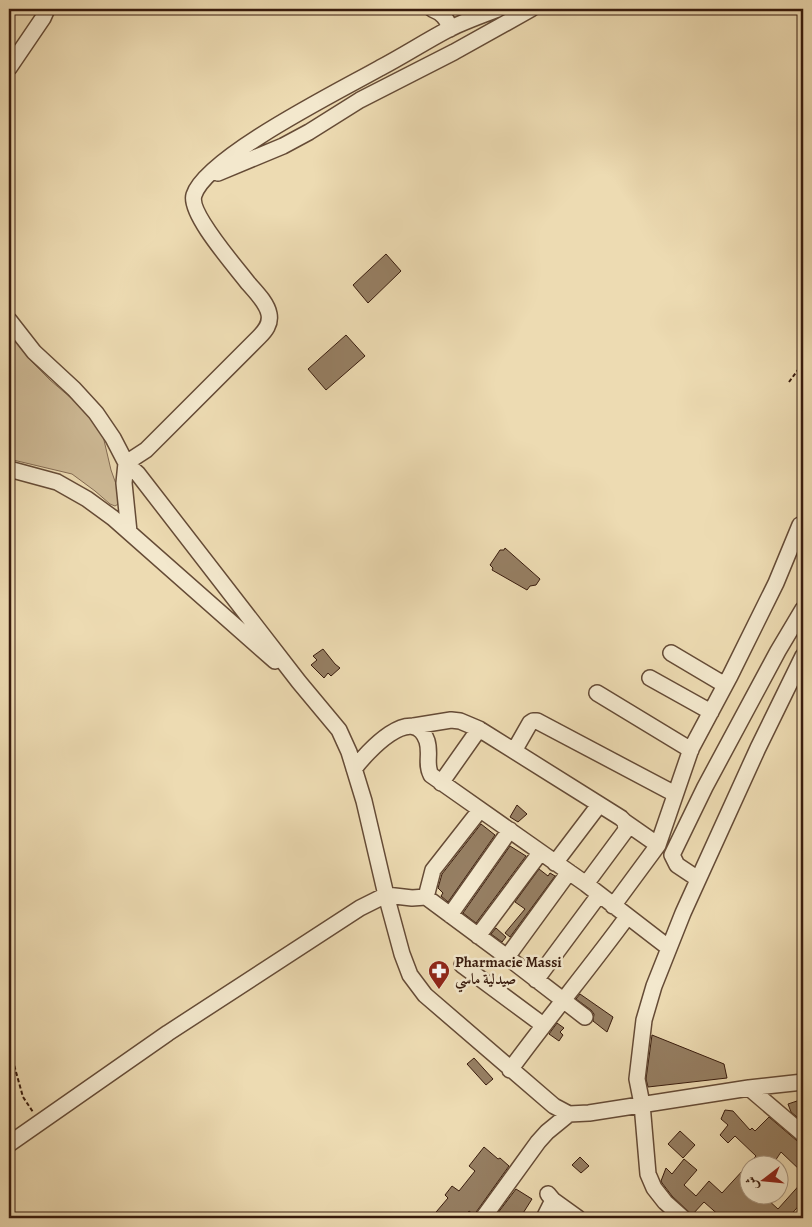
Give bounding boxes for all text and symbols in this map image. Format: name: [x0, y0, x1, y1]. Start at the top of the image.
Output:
place label: Pharmacie Massi صيدلية ماسي: [455, 952, 562, 993]
pharmacy icon: Pharmacie Massi صيدلية ماسي: [427, 959, 451, 990]
north arrow: [740, 1154, 790, 1204]
text: ش: [741, 1174, 763, 1193]

